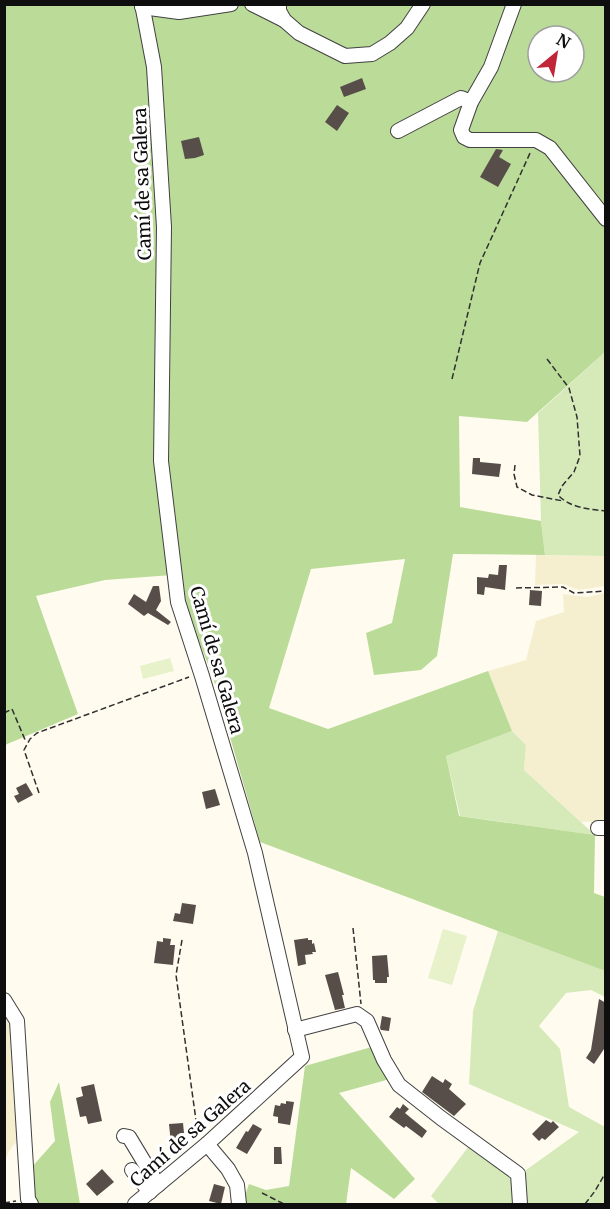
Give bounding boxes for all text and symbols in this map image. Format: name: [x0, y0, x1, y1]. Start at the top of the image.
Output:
north arrow: [526, 24, 586, 84]
text: N: [553, 29, 574, 53]
street label: Camí de sa Galera: [128, 107, 156, 261]
street label: Camí de sa Galera: [185, 584, 249, 737]
street label: Camí de sa Galera: [125, 1074, 255, 1192]

